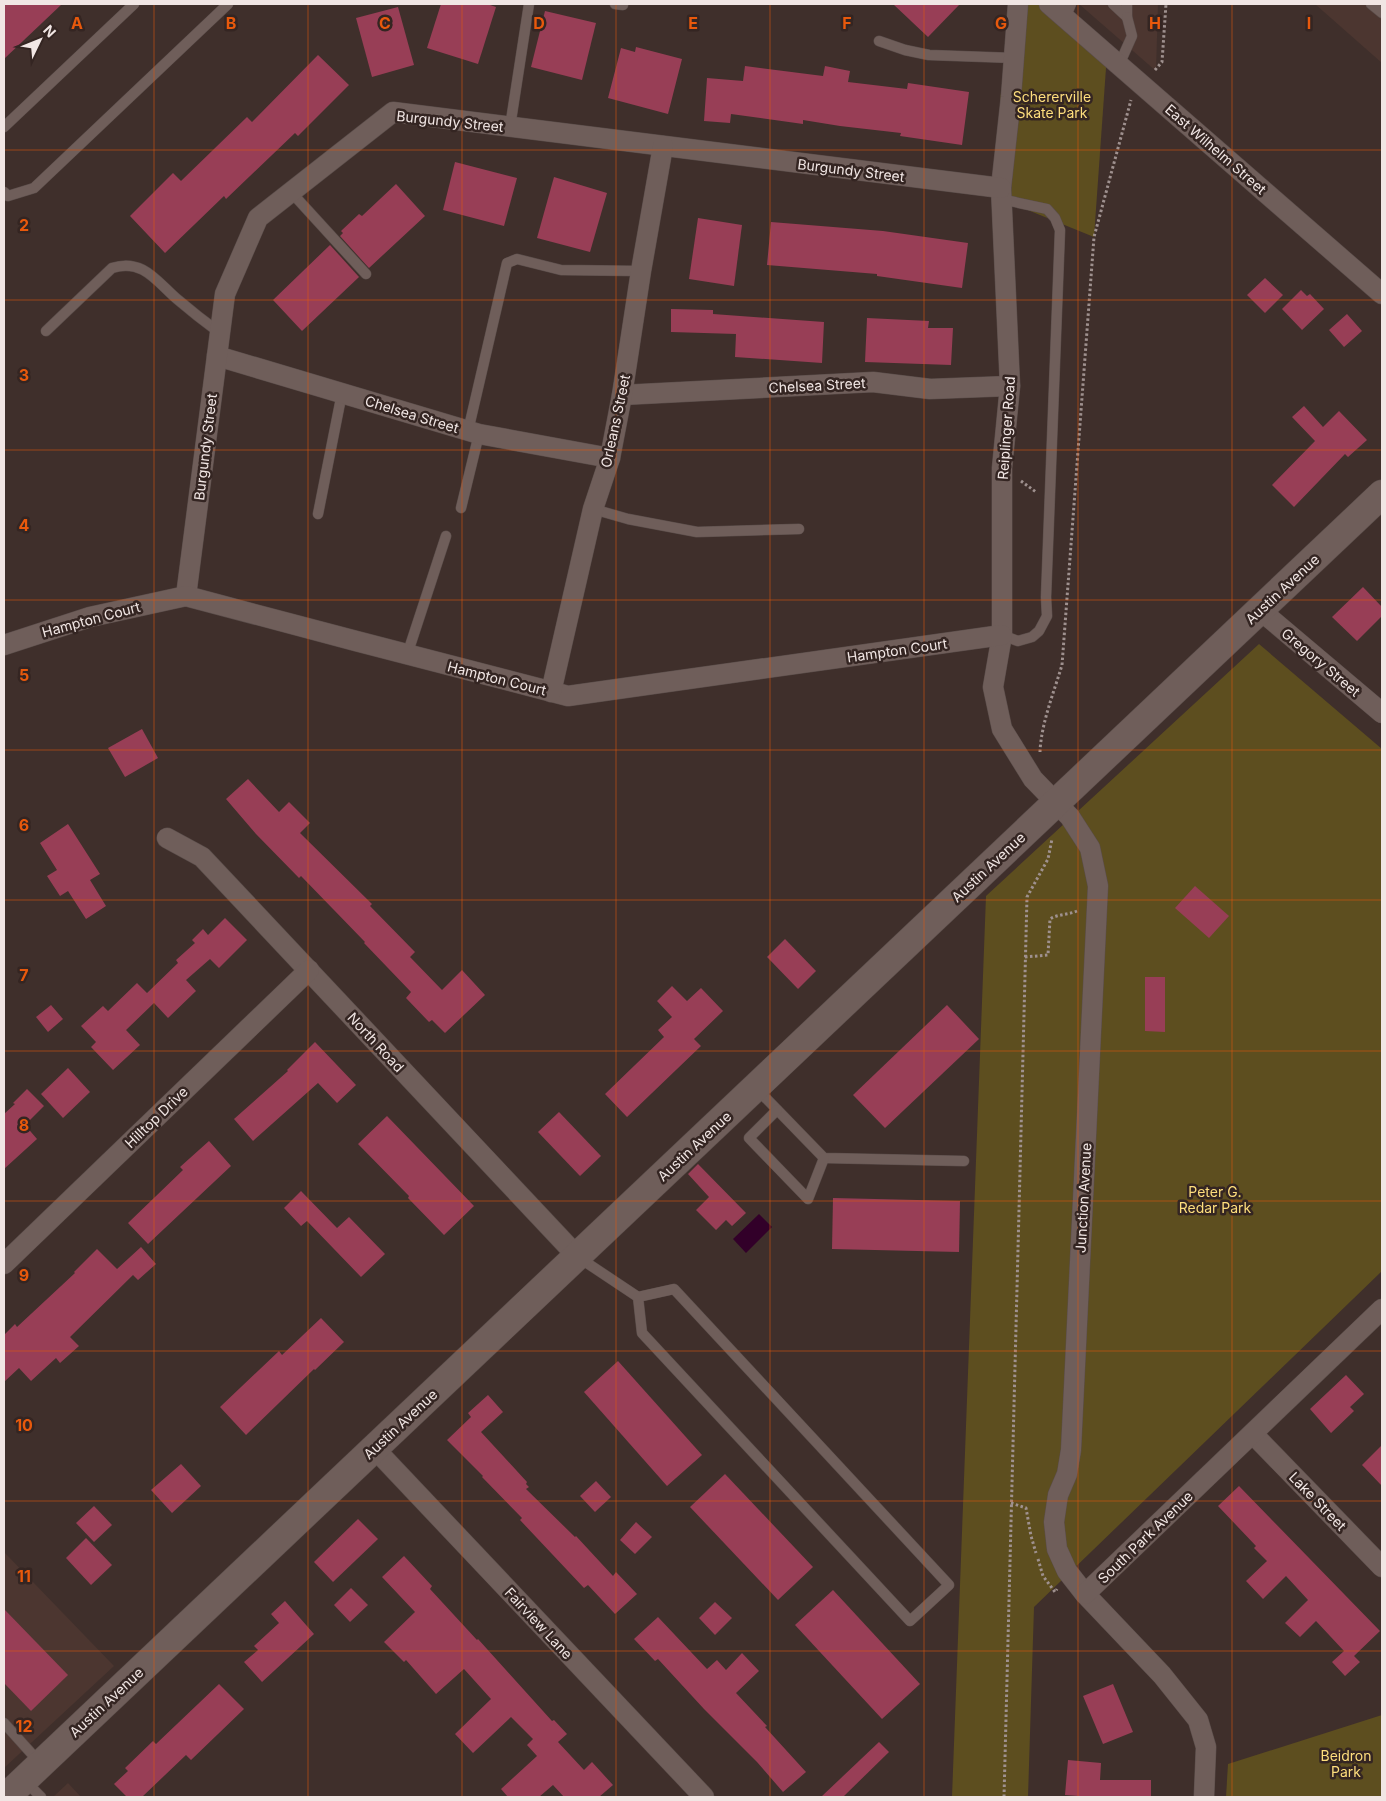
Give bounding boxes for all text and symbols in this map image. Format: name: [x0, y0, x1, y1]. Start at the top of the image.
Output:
text: A: [71, 13, 83, 33]
text: B: [226, 13, 236, 33]
text: C: [379, 13, 391, 33]
text: D: [533, 13, 545, 33]
text: E: [688, 13, 698, 33]
text: F: [842, 13, 852, 33]
text: G: [995, 13, 1007, 33]
text: H: [1149, 13, 1161, 33]
text: I: [1307, 13, 1311, 33]
north arrow: [15, 15, 65, 65]
text: N: [40, 21, 60, 40]
park label: Schererville Skate Park: [1013, 88, 1091, 121]
street label: East Wilhelm Street: [1162, 100, 1270, 198]
street label: Burgundy Street: [396, 107, 505, 135]
street label: Burgundy Street: [797, 155, 906, 185]
text: 2: [19, 215, 29, 235]
text: 3: [19, 365, 29, 385]
street label: Orleans Street: [597, 372, 633, 469]
street label: Chelsea Street: [768, 374, 866, 396]
street label: Reiplinger Road: [994, 376, 1018, 480]
street label: Burgundy Street: [190, 392, 220, 501]
street label: Chelsea Street: [363, 392, 461, 436]
text: 4: [19, 515, 30, 535]
street label: Austin Avenue: [1242, 550, 1322, 628]
street label: Hampton Court: [40, 598, 142, 640]
street label: Gregory Street: [1278, 624, 1364, 700]
street label: Hampton Court: [846, 634, 949, 665]
street label: Hampton Court: [446, 658, 549, 699]
text: 5: [19, 665, 29, 685]
text: 6: [19, 815, 29, 835]
street label: Austin Avenue: [948, 828, 1028, 906]
text: 7: [19, 965, 29, 985]
street label: North Road: [344, 1009, 408, 1075]
street label: Hilltop Drive: [121, 1083, 191, 1151]
street label: Austin Avenue: [654, 1107, 734, 1185]
text: 8: [19, 1115, 29, 1135]
street label: Junction Avenue: [1072, 1142, 1094, 1254]
park label: Peter G. Redar Park: [1179, 1183, 1252, 1216]
text: 9: [19, 1265, 29, 1285]
street label: Austin Avenue: [360, 1385, 440, 1463]
text: 10: [15, 1415, 33, 1435]
street label: Lake Street: [1286, 1468, 1350, 1534]
street label: South Park Avenue: [1094, 1487, 1196, 1587]
text: 11: [17, 1566, 31, 1586]
street label: Fairview Lane: [502, 1584, 576, 1662]
street label: Austin Avenue: [66, 1663, 146, 1741]
text: 12: [16, 1716, 32, 1736]
park label: Beidron Park: [1321, 1747, 1372, 1780]

